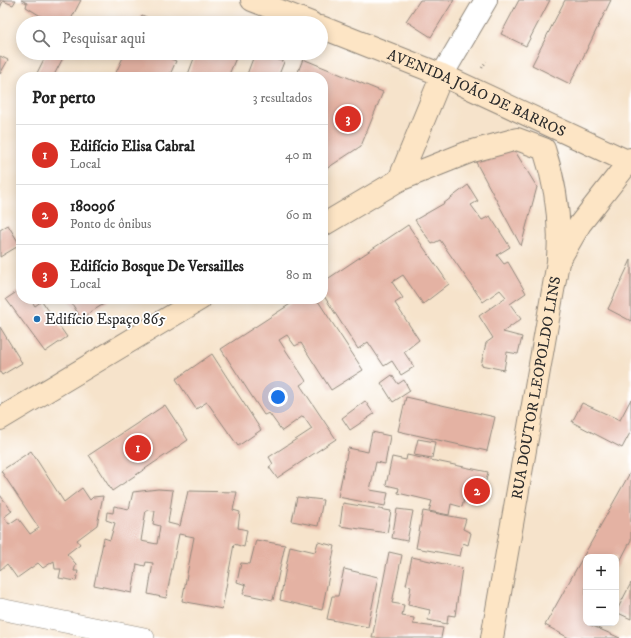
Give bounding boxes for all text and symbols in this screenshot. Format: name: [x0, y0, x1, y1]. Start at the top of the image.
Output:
search box: [16, 16, 328, 60]
icon: search: [30, 27, 52, 49]
text: Pesquisar aqui: [62, 29, 145, 48]
street label: AVENIDA JOÃO DE BARROS: [385, 45, 569, 141]
text: Por perto: [32, 87, 95, 109]
text: 3 resultados: [253, 90, 312, 106]
pin: 3: [335, 104, 361, 134]
text: Edifício Elisa Cabral: [70, 137, 195, 156]
text: 1: [43, 147, 47, 163]
text: 40 m: [285, 147, 312, 163]
text: Local: [70, 156, 101, 172]
text: 180096: [70, 197, 114, 216]
text: 2: [42, 207, 48, 223]
text: 60 m: [286, 207, 312, 223]
text: Ponto de ônibus: [70, 216, 151, 232]
text: Edifício Bosque De Versailles: [70, 257, 244, 276]
text: 3: [43, 267, 47, 283]
text: 80 m: [286, 267, 312, 283]
street label: RUA DOUTOR LEOPOLDO LINS: [507, 275, 565, 501]
text: Local: [70, 276, 101, 292]
place label: Edifício Espaço 865: [45, 310, 166, 329]
marker: Edifício Espaço 865: [32, 314, 42, 324]
your location: [268, 387, 288, 407]
pin: 1: [125, 433, 151, 463]
pin: 2: [464, 476, 490, 506]
map controls: [583, 554, 619, 626]
button: +: [583, 554, 619, 590]
button: −: [583, 590, 619, 626]

